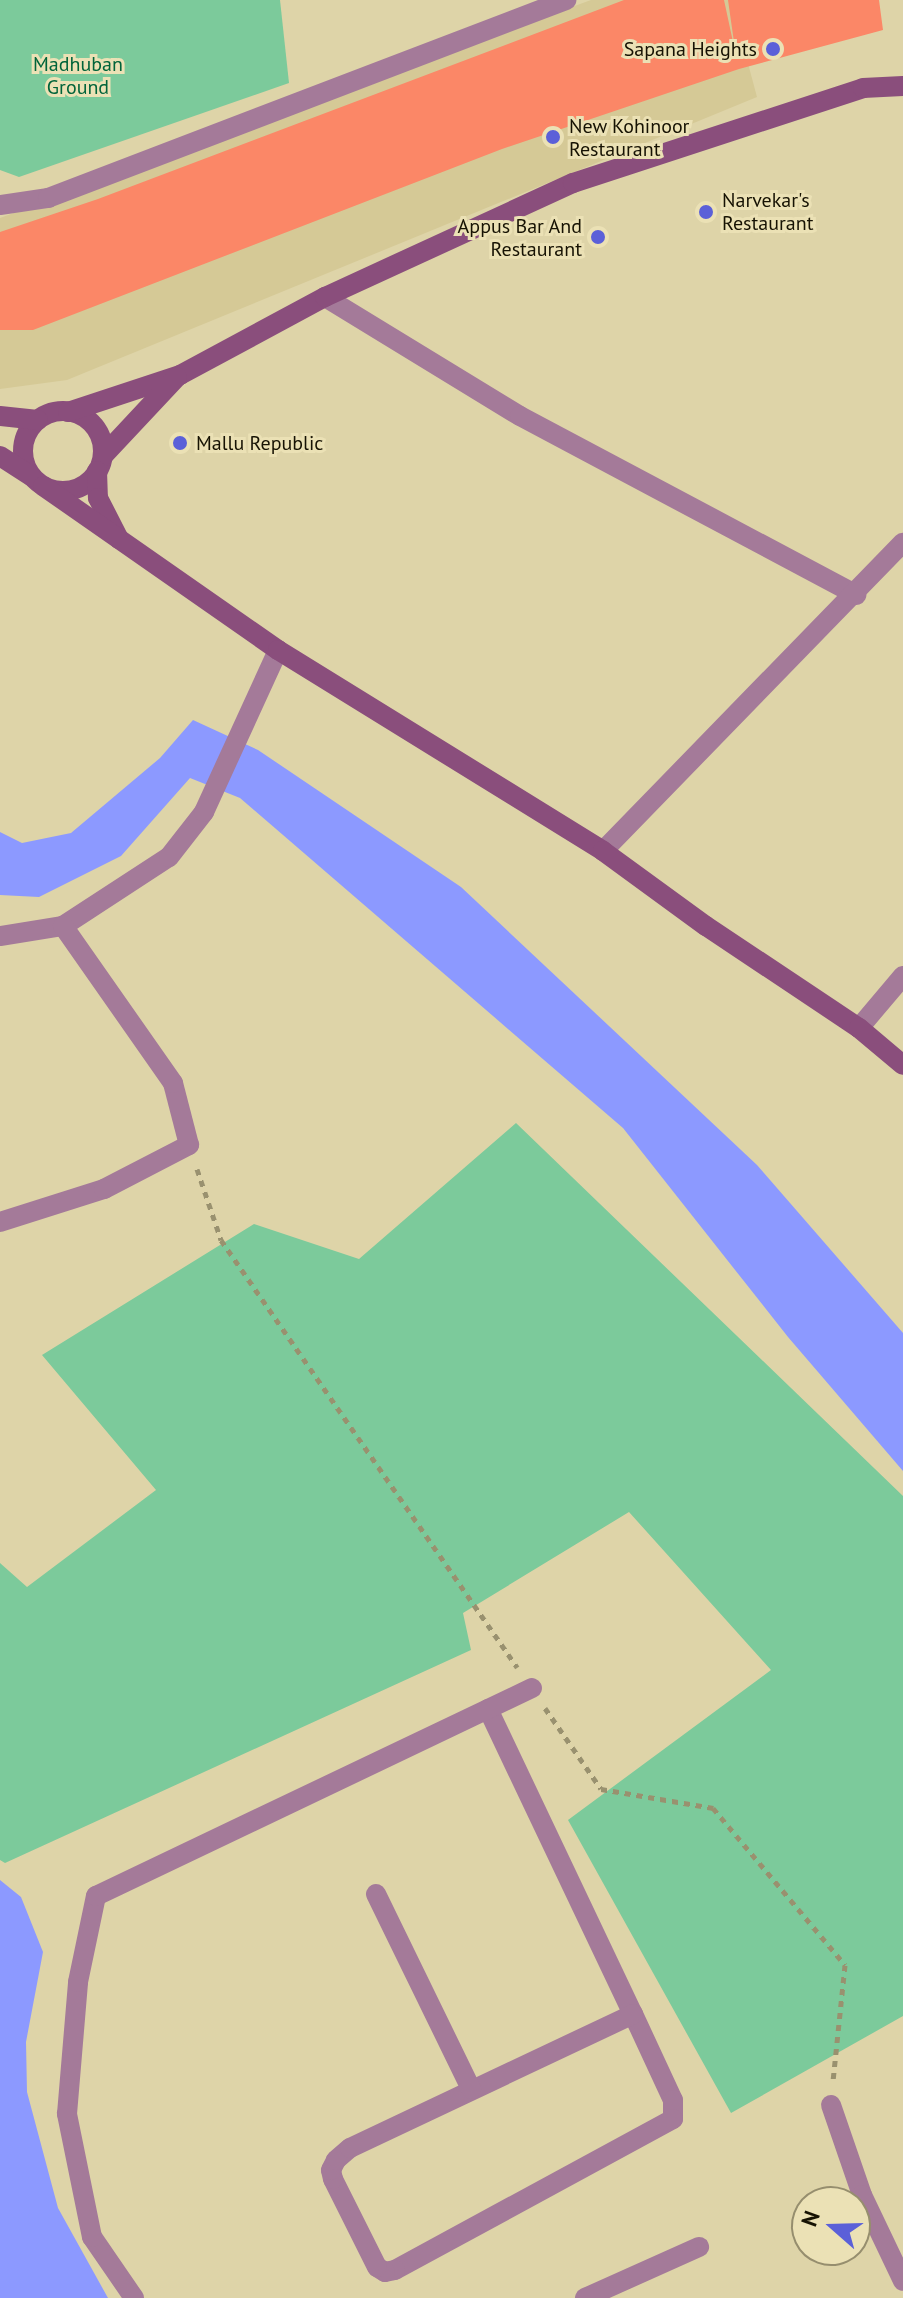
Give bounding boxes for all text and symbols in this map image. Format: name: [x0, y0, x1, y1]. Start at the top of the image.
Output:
place label: Sapana Heights: [624, 37, 757, 61]
marker: Sapana Heights: [764, 40, 782, 58]
park label: Madhuban Ground: [33, 52, 123, 99]
place label: New Kohinoor Restaurant: [569, 114, 690, 161]
marker: New Kohinoor Restaurant: [544, 128, 562, 146]
place label: Narvekar's Restaurant: [722, 188, 813, 235]
marker: Narvekar's Restaurant: [697, 203, 715, 221]
place label: Appus Bar And Restaurant: [457, 214, 582, 261]
marker: Appus Bar And Restaurant: [589, 228, 607, 246]
place label: Mallu Republic: [196, 431, 323, 455]
marker: Mallu Republic: [171, 434, 189, 452]
north arrow: [791, 2186, 871, 2266]
text: N: [795, 2207, 826, 2230]

